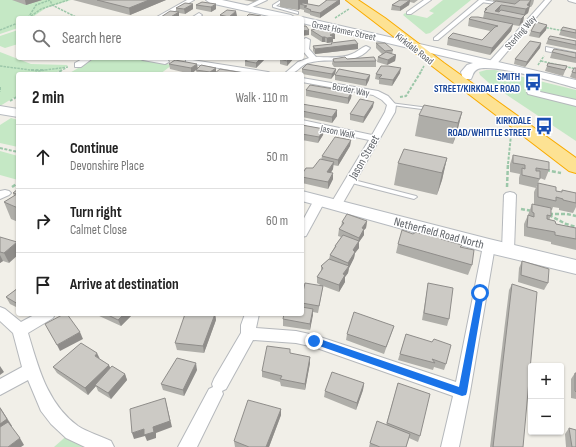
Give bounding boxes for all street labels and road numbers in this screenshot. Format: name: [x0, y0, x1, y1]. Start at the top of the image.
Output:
street label: Sterling Way: [503, 13, 539, 52]
street label: Great Homer Street: [311, 18, 377, 44]
street label: Kirkdale Road: [393, 30, 436, 67]
street label: Border Way: [331, 80, 371, 100]
street label: Jason Walk: [318, 122, 356, 142]
street label: Jason Street: [345, 132, 383, 183]
street label: Netherfield Road North: [392, 214, 486, 253]

